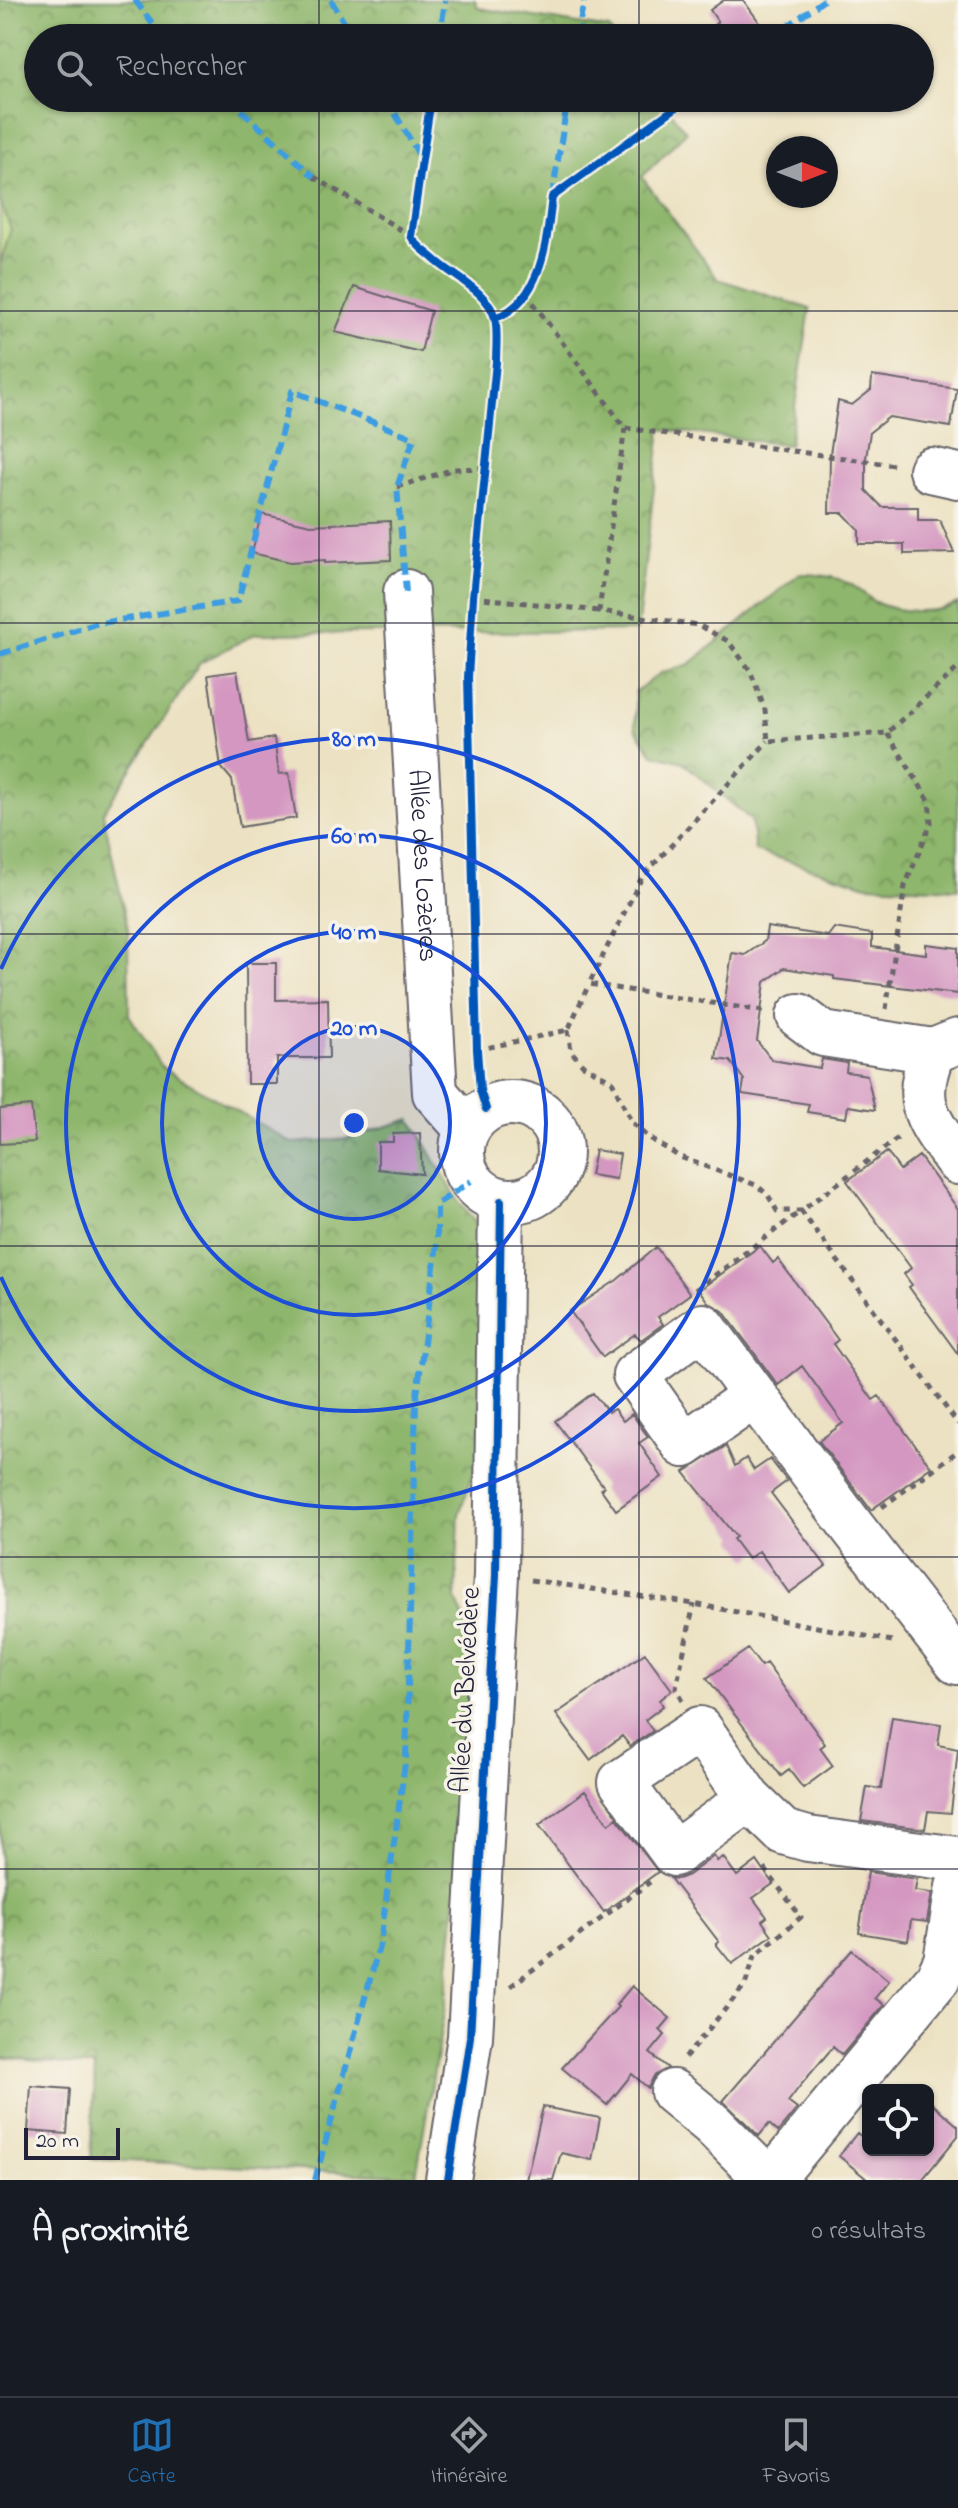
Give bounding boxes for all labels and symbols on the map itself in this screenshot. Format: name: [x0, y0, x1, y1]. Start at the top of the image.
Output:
north arrow: [766, 136, 838, 208]
text: 80 m: [331, 723, 376, 758]
street label: Allée des Lozères: [396, 768, 448, 963]
text: 60 m: [331, 820, 377, 855]
text: 40 m: [332, 916, 377, 951]
text: 20 m: [330, 1012, 378, 1047]
centre of rings: [340, 1109, 368, 1137]
street label: Allée du Belvédère: [441, 1585, 493, 1794]
scale bar: [24, 2124, 120, 2160]

